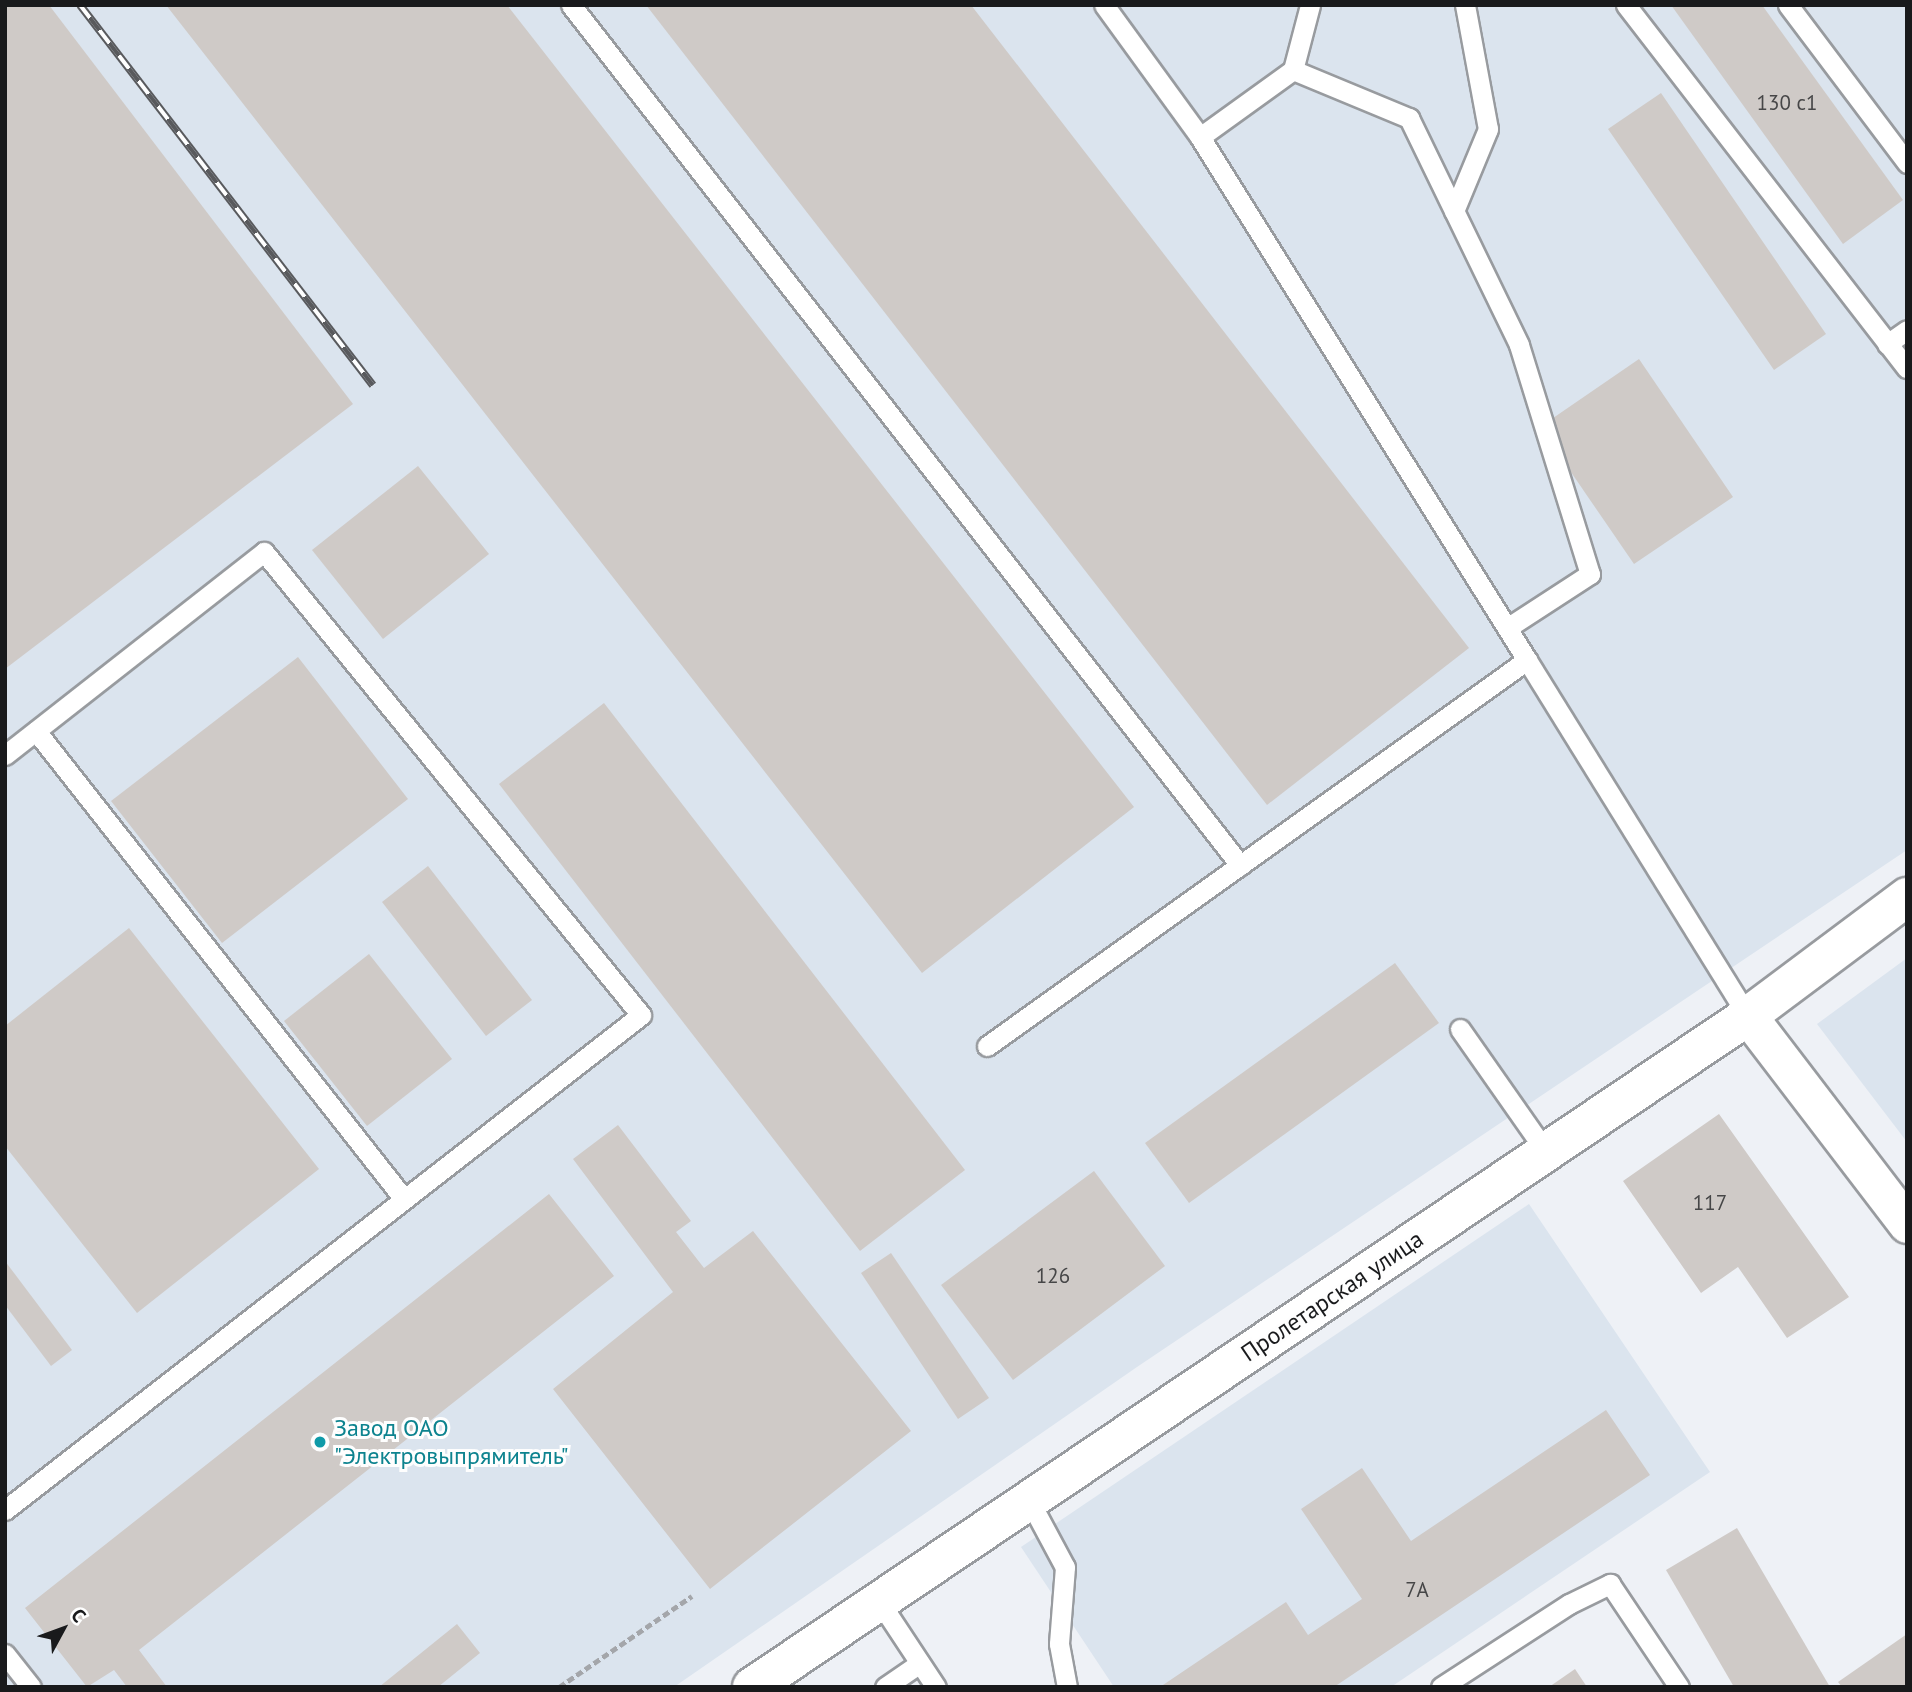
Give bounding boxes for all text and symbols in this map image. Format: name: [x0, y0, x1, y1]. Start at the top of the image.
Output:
house number: 130 с1: [1757, 90, 1817, 116]
house number: 117: [1693, 1190, 1727, 1216]
street label: Пролетарская улица: [1236, 1224, 1428, 1368]
house number: 126: [1036, 1263, 1070, 1289]
place label: Завод ОАО "Электровыпрямитель": [334, 1414, 568, 1470]
marker: Завод ОАО "Электровыпрямитель": [312, 1434, 328, 1450]
house number: 7А: [1405, 1577, 1429, 1603]
north arrow: [28, 1594, 98, 1664]
text: С: [66, 1603, 91, 1627]

